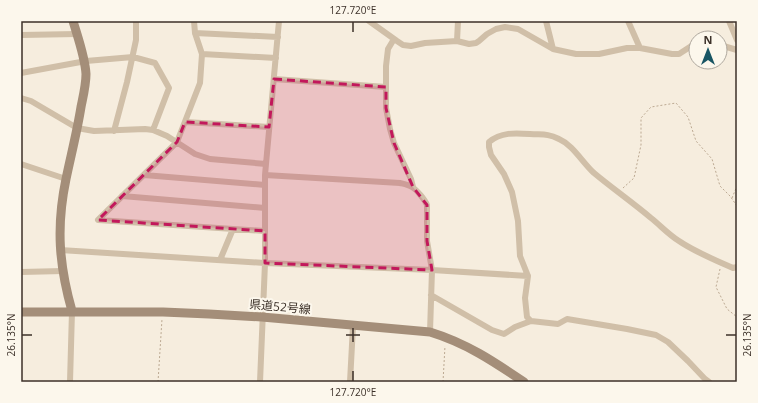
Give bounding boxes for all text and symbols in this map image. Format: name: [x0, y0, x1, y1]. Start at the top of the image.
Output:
text: 127.720°E: [330, 3, 376, 17]
north arrow: [688, 30, 728, 70]
text: N: [704, 32, 712, 47]
street label: 県道52号線: [249, 295, 312, 318]
text: 26.135°N: [4, 313, 18, 357]
text: 26.135°N: [740, 313, 754, 357]
text: 127.720°E: [330, 385, 376, 399]

